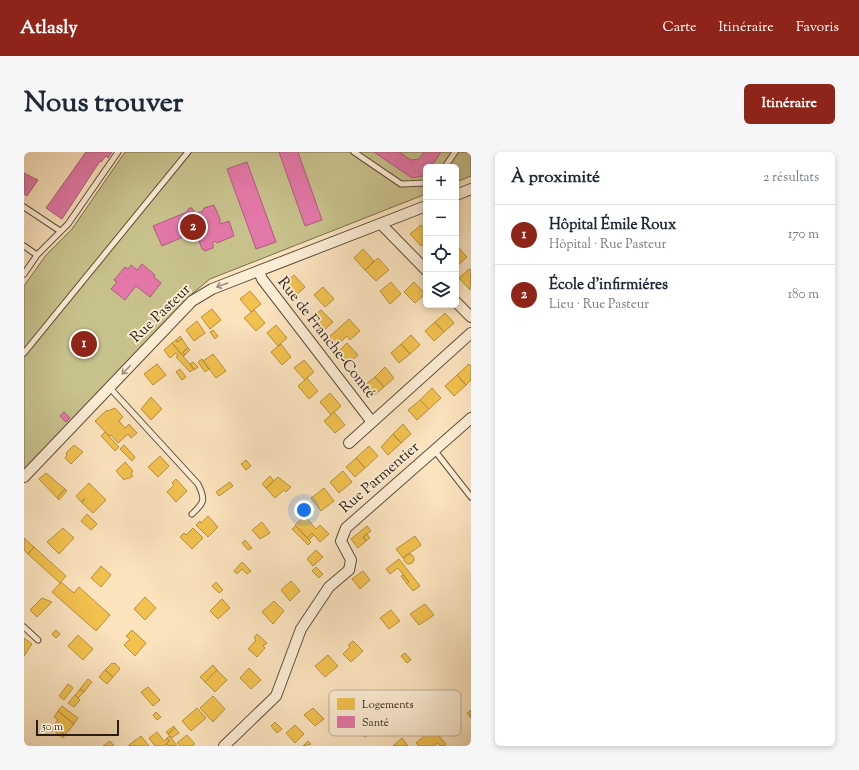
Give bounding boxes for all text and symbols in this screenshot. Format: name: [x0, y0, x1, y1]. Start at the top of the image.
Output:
text: Atlasly: [20, 15, 78, 42]
text: Carte: [663, 18, 696, 38]
text: Itinéraire: [718, 18, 774, 38]
text: Favoris: [796, 18, 839, 38]
text: Nous trouver: [24, 84, 183, 124]
button: Itinéraire: [744, 84, 835, 124]
map controls: [423, 164, 459, 308]
button: +: [423, 164, 459, 200]
text: À proximité: [511, 166, 600, 190]
text: 2 résultats: [763, 169, 819, 187]
button: −: [423, 200, 459, 236]
pin: 2: [180, 212, 206, 242]
text: Hôpital Émile Roux: [549, 215, 676, 236]
text: 1: [522, 226, 526, 244]
text: 170 m: [788, 226, 819, 244]
button: locate: [423, 236, 459, 272]
text: Hôpital · Rue Pasteur: [549, 236, 666, 254]
button: layers: [423, 272, 459, 308]
street label: Rue de Franche-Comté: [272, 273, 380, 403]
text: École d'infirmiéres: [549, 275, 668, 296]
street label: Rue Pasteur: [126, 280, 196, 348]
one-way arrow: [217, 281, 229, 289]
text: 2: [521, 286, 527, 304]
text: 180 m: [788, 286, 819, 304]
text: Lieu · Rue Pasteur: [549, 296, 649, 314]
pin: 1: [71, 329, 97, 359]
one-way arrow: [121, 365, 131, 375]
street label: Rue Parmentier: [336, 437, 425, 519]
your location: [294, 500, 314, 520]
legend: [329, 690, 461, 736]
text: Logements: [362, 697, 414, 713]
text: Santé: [362, 715, 389, 731]
scale bar: [36, 718, 119, 737]
text: 50 m: [42, 719, 63, 735]

